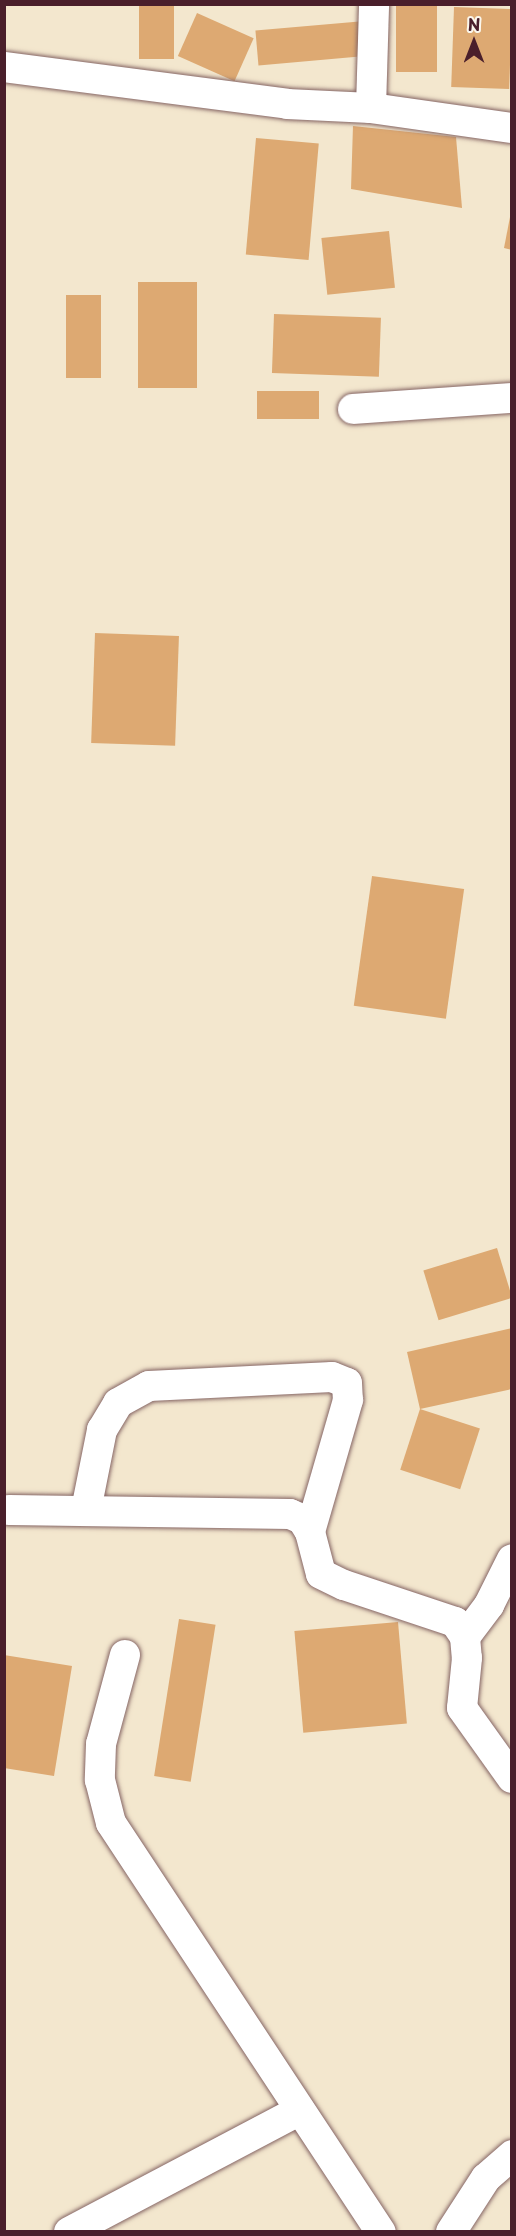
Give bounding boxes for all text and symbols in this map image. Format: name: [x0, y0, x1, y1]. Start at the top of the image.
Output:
north arrow: [444, 12, 504, 72]
text: N: [468, 12, 480, 36]

